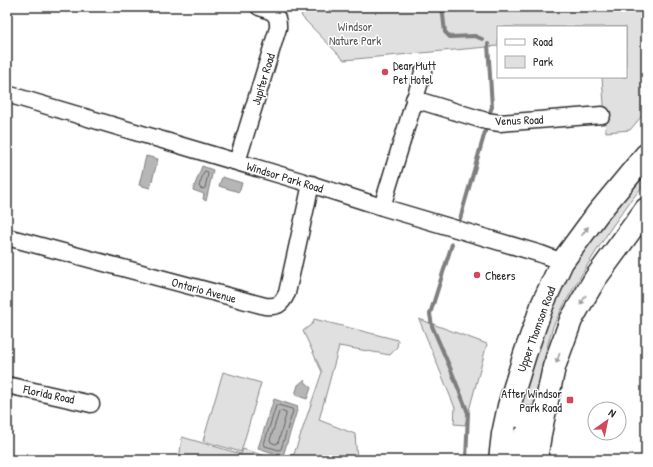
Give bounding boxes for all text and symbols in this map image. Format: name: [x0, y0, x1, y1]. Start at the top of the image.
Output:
park label: Windsor Nature Park: [329, 18, 381, 49]
legend: [497, 26, 627, 78]
text: Road: [533, 33, 553, 50]
street label: Jupiter Road: [247, 51, 279, 107]
text: Park: [533, 53, 553, 70]
place label: Dear Mutt Pet Hotel: [393, 57, 437, 88]
marker: Dear Mutt Pet Hotel: [380, 67, 390, 77]
street label: Venus Road: [494, 111, 544, 129]
street label: Windsor Park Road: [244, 157, 326, 197]
one-way arrow: [581, 226, 589, 236]
place label: Cheers: [485, 267, 516, 284]
marker: Cheers: [472, 270, 482, 280]
street label: Ontario Avenue: [170, 273, 238, 307]
street label: Upper Thomson Road: [513, 284, 559, 374]
one-way arrow: [579, 294, 586, 306]
one-way arrow: [554, 352, 560, 364]
street label: Florida Road: [21, 380, 76, 408]
place label: After Windsor Park Road: [501, 385, 562, 416]
marker: After Windsor Park Road: [565, 395, 575, 405]
north arrow: [587, 401, 627, 441]
text: N: [606, 405, 619, 420]

